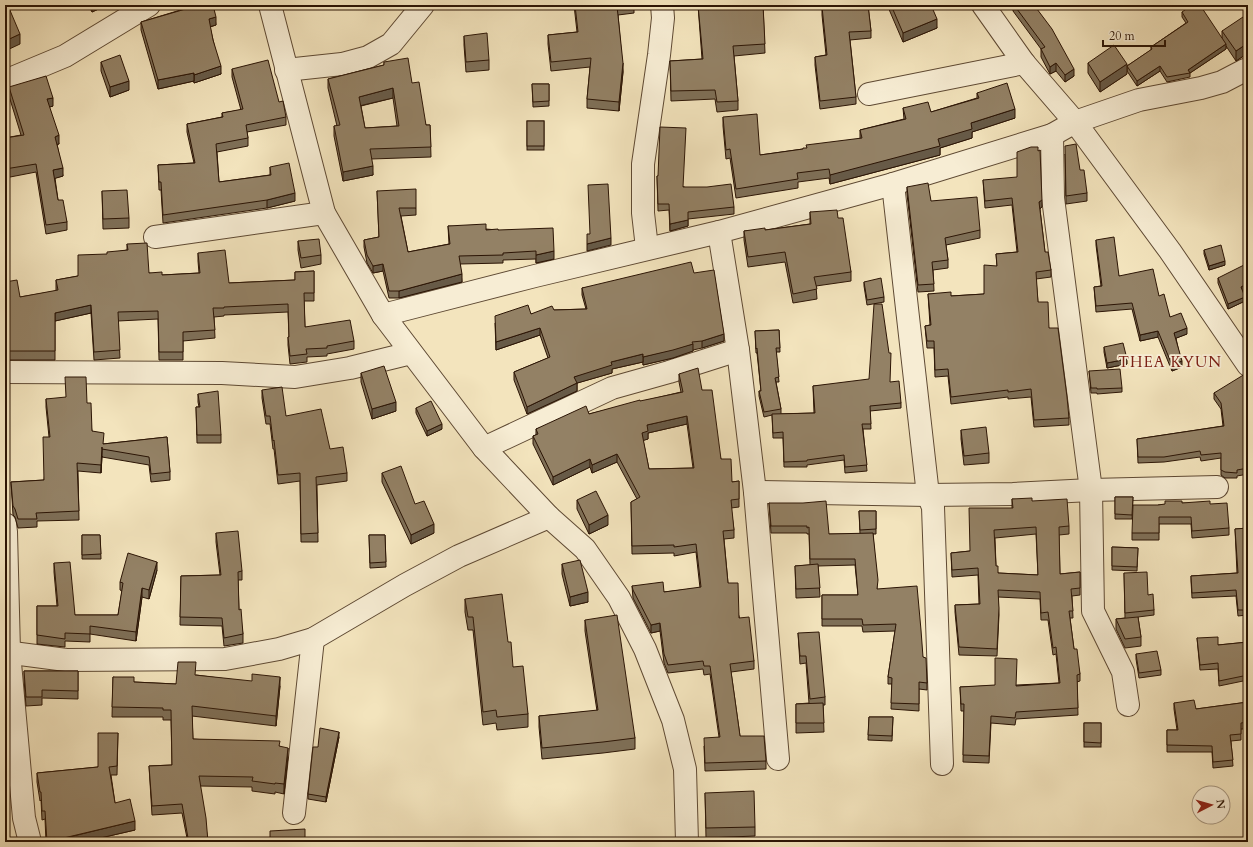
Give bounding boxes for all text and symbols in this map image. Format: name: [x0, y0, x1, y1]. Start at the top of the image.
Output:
scale bar: [1103, 22, 1165, 48]
text: 20 m: [1109, 28, 1136, 44]
district label: THEA KYUN: [1118, 352, 1222, 372]
north arrow: [1191, 785, 1231, 825]
text: N: [1212, 798, 1228, 810]

